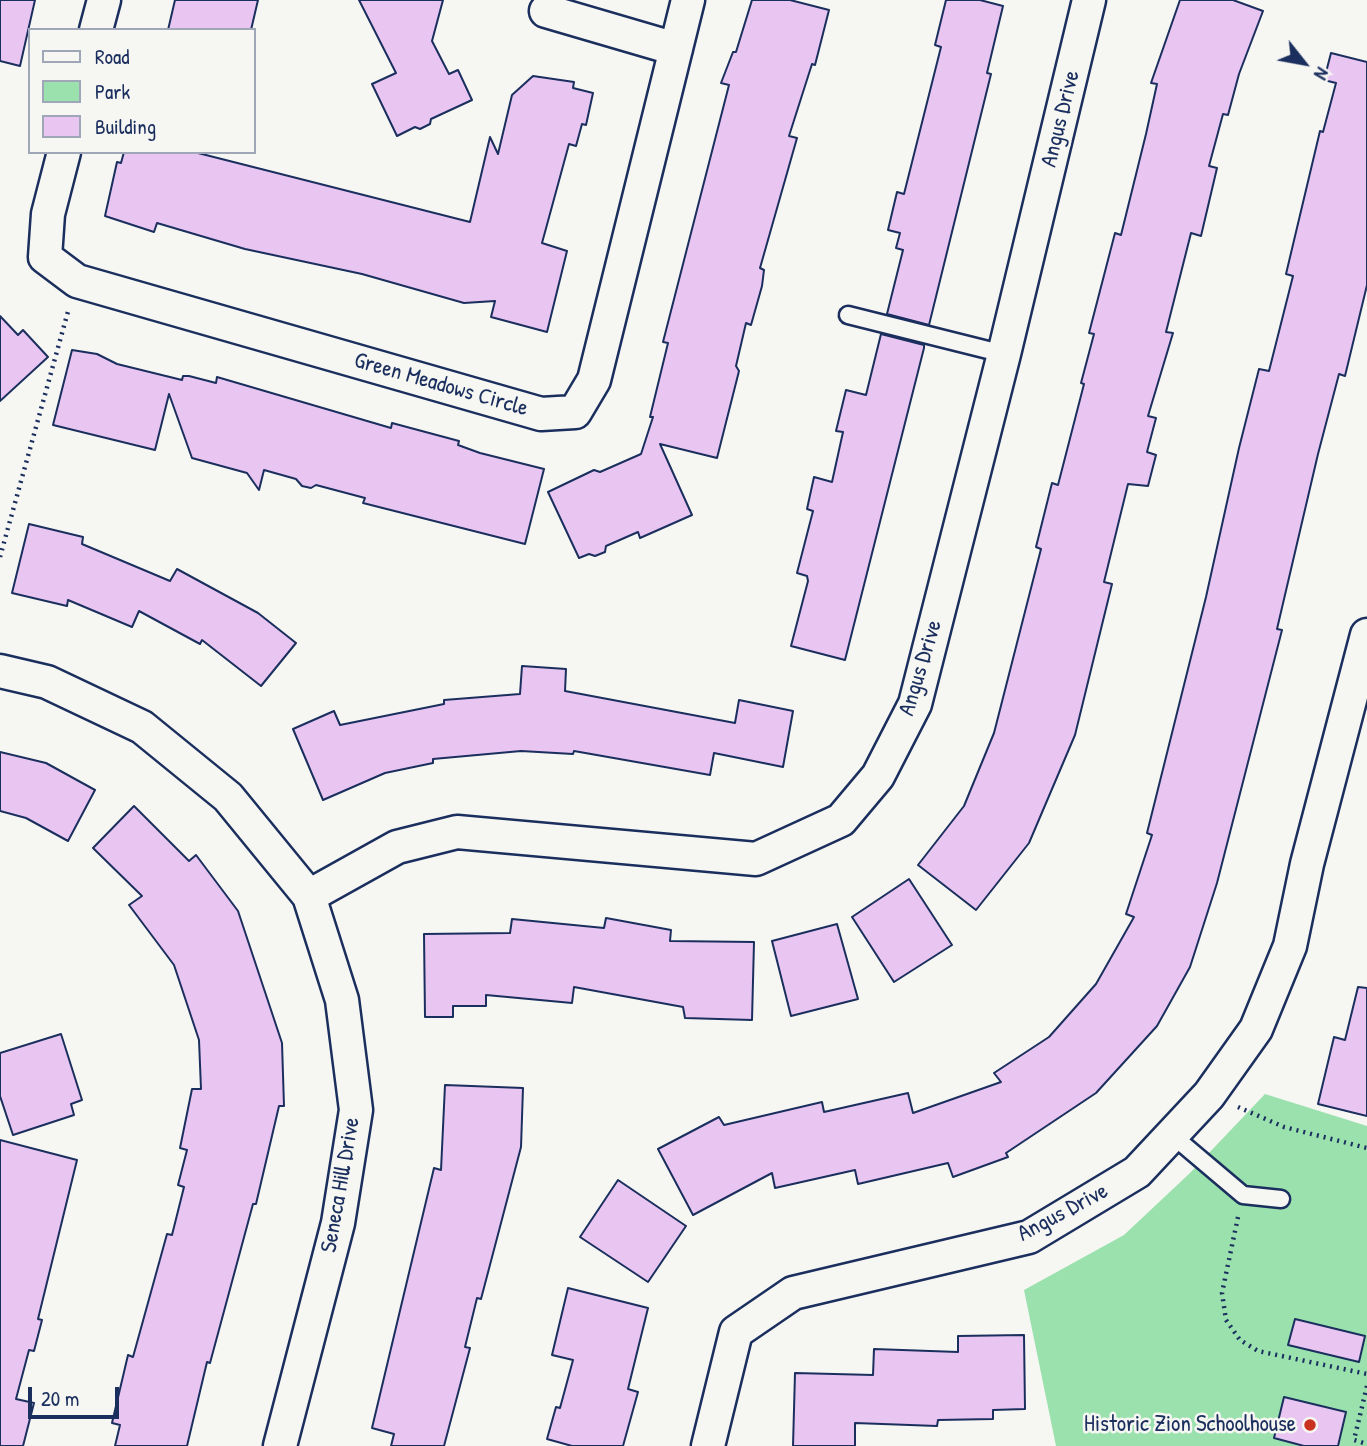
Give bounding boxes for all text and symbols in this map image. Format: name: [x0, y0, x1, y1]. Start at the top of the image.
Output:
legend: [28, 28, 256, 154]
north arrow: [1269, 28, 1339, 98]
text: Road: [95, 42, 129, 71]
text: N: [1308, 63, 1336, 85]
street label: Angus Drive: [1036, 68, 1086, 170]
text: Park: [95, 77, 130, 106]
text: Building: [95, 112, 156, 141]
street label: Green Meadows Circle: [351, 347, 531, 423]
street label: Angus Drive: [893, 617, 949, 719]
street label: Seneca Hill Drive: [316, 1115, 366, 1255]
street label: Angus Drive: [1013, 1178, 1113, 1248]
scale bar: [32, 1372, 122, 1416]
text: 20 m: [41, 1384, 79, 1413]
place label: Historic Zion Schoolhouse: [1084, 1411, 1296, 1439]
marker: Historic Zion Schoolhouse: [1302, 1417, 1318, 1433]

